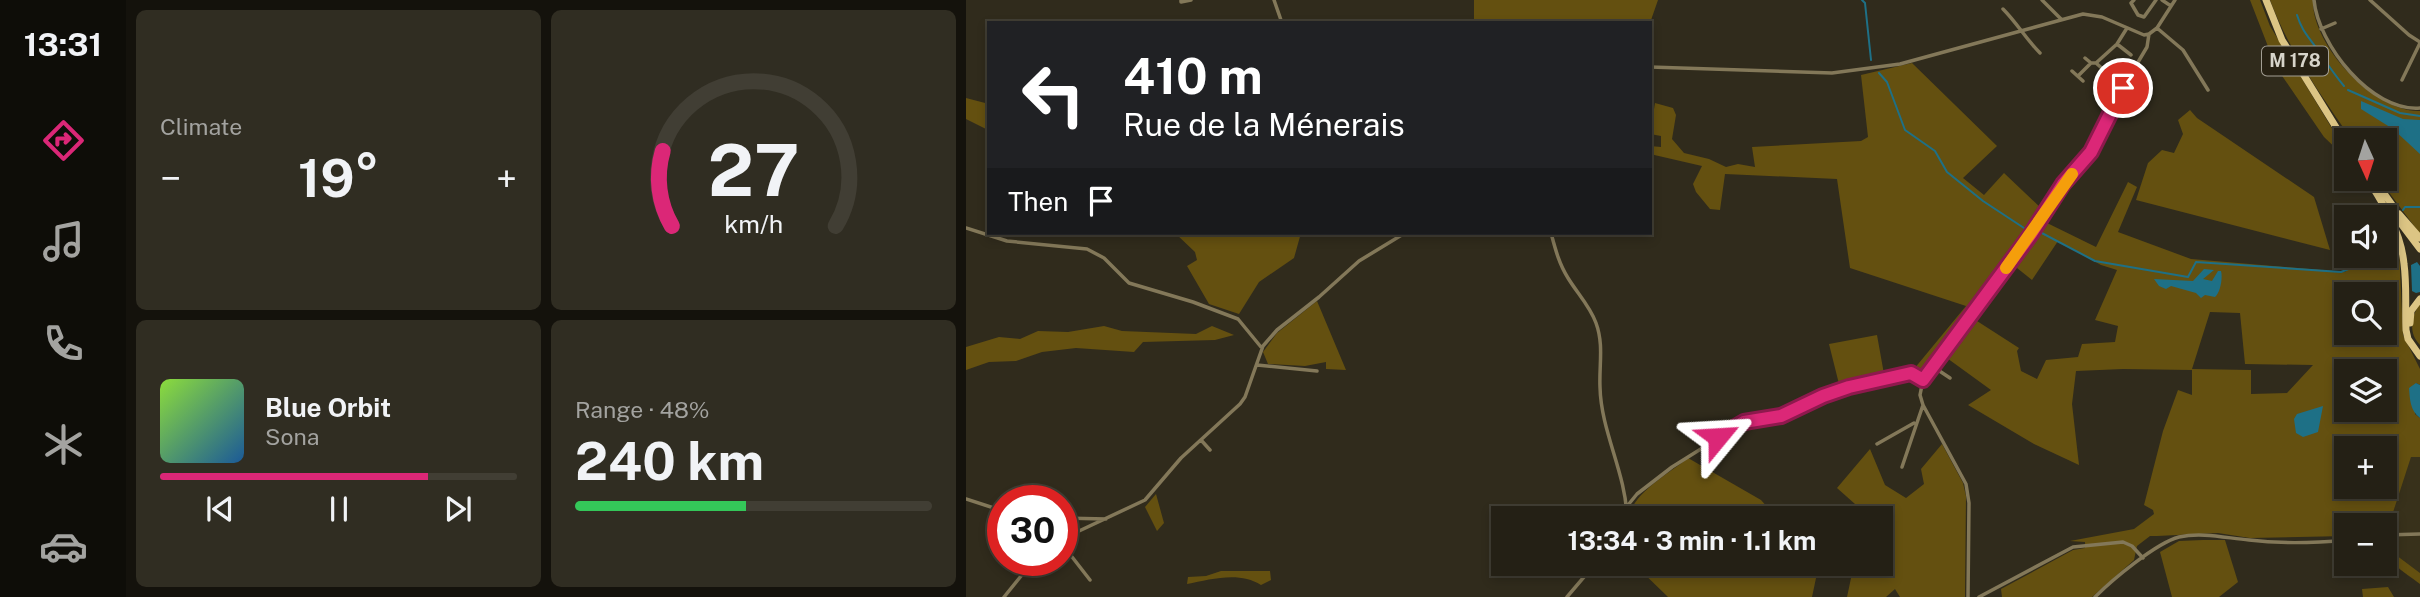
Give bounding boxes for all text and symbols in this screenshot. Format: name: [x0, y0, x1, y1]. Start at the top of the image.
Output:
text: 13:31: [24, 26, 102, 63]
road number: M 178: [2262, 46, 2328, 76]
text: 410 m: [1123, 47, 1263, 105]
icon: left: [1008, 49, 1099, 140]
pin: [2093, 58, 2153, 118]
icon: arrive: [2104, 69, 2142, 107]
text: Rue de la Ménerais: [1123, 106, 1405, 143]
text: Climate: [160, 113, 242, 140]
icon: directions: [39, 116, 88, 165]
text: 27: [708, 127, 799, 212]
north arrow: [2334, 128, 2398, 191]
map controls: [2334, 128, 2397, 576]
text: 19°: [298, 148, 379, 209]
text: −: [160, 156, 181, 201]
text: +: [496, 156, 517, 201]
icon: arrive: [1082, 182, 1120, 220]
text: Then: [1008, 186, 1068, 217]
button: sound: [2334, 205, 2397, 268]
text: km/h: [724, 209, 783, 239]
icon: music: [39, 217, 88, 266]
button: search: [2334, 282, 2397, 345]
icon: phone: [39, 319, 88, 368]
button: layers: [2334, 359, 2397, 422]
text: Blue Orbit: [265, 392, 391, 423]
text: Range · 48%: [575, 396, 710, 423]
position arrow: [1681, 400, 1755, 474]
icon: climate: [39, 420, 88, 469]
text: Sona: [265, 423, 319, 450]
text: 240 km: [575, 431, 764, 492]
button: +: [2334, 436, 2397, 499]
speed limit sign: 30: [987, 485, 1078, 576]
icon: previous: [201, 490, 239, 528]
icon: pause: [320, 490, 358, 528]
icon: next: [439, 490, 477, 528]
button: −: [2334, 513, 2397, 576]
icon: car: [39, 522, 88, 571]
text: 13:34 · 3 min · 1.1 km: [1568, 525, 1816, 556]

